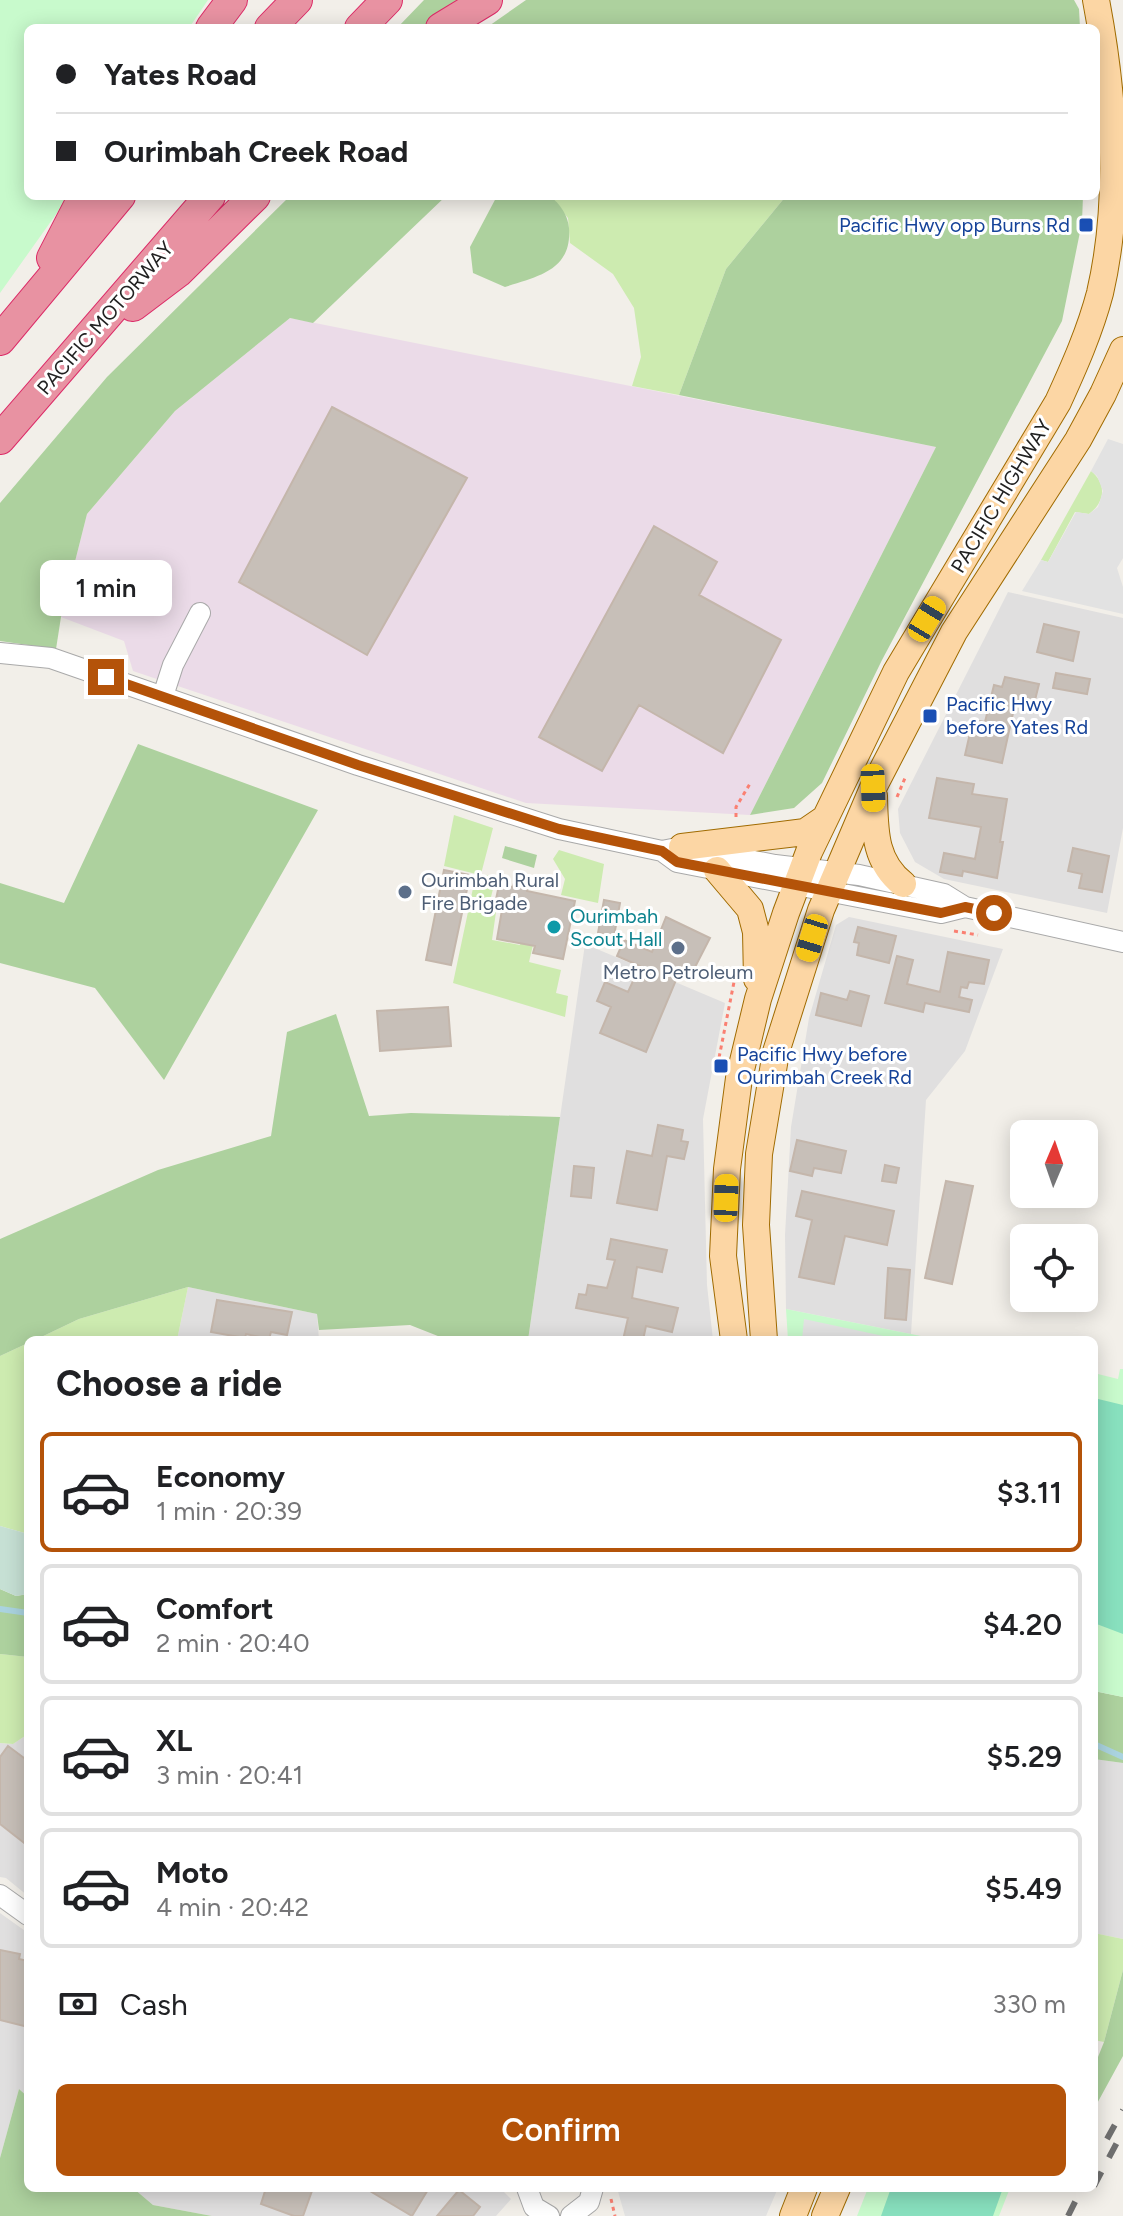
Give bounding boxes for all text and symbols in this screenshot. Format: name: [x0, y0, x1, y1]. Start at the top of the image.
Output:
text: Yates Road: [104, 56, 257, 93]
text: Ourimbah Creek Road: [104, 133, 408, 170]
place label: Pacific Hwy opp Burns Rd: [839, 213, 1070, 237]
marker: Pacific Hwy opp Burns Rd: [1077, 216, 1095, 234]
street label: PACIFIC MOTORWAY: [32, 236, 178, 400]
street label: PACIFIC HIGHWAY: [946, 415, 1056, 577]
callout: 1 min: [40, 561, 172, 617]
text: 1 min: [76, 572, 136, 604]
car: [904, 592, 950, 646]
route end: [88, 659, 124, 695]
place label: Pacific Hwy before Yates Rd: [946, 692, 1088, 739]
marker: Pacific Hwy before Yates Rd: [921, 707, 939, 725]
car: [860, 764, 886, 812]
place label: Ourimbah Rural Fire Brigade: [421, 868, 559, 915]
marker: Ourimbah Rural Fire Brigade: [396, 883, 414, 901]
route start: [976, 895, 1012, 931]
place label: Ourimbah Scout Hall: [570, 904, 662, 951]
car: [794, 912, 830, 964]
marker: Ourimbah Scout Hall: [545, 918, 563, 936]
marker: Metro Petroleum: [669, 939, 687, 957]
place label: Metro Petroleum: [603, 960, 753, 984]
place label: Pacific Hwy before Ourimbah Creek Rd: [737, 1042, 912, 1089]
marker: Pacific Hwy before Ourimbah Creek Rd: [712, 1057, 730, 1075]
north arrow: [1010, 1120, 1098, 1208]
map controls: [1010, 1120, 1098, 1312]
car: [713, 1174, 739, 1222]
button: locate: [1010, 1224, 1098, 1312]
text: Choose a ride: [56, 1362, 282, 1405]
icon: car: [60, 1456, 132, 1528]
text: Economy: [156, 1458, 285, 1495]
text: $3.11: [997, 1474, 1062, 1511]
text: 1 min · 20:39: [156, 1495, 302, 1527]
icon: car: [60, 1588, 132, 1660]
text: Comfort: [156, 1590, 274, 1627]
text: $4.20: [983, 1606, 1062, 1643]
text: 2 min · 20:40: [156, 1627, 310, 1659]
icon: car: [60, 1720, 132, 1792]
text: XL: [156, 1722, 192, 1759]
text: $5.29: [987, 1738, 1062, 1775]
text: 3 min · 20:41: [156, 1759, 303, 1791]
icon: car: [60, 1852, 132, 1924]
text: Moto: [156, 1854, 228, 1891]
text: $5.49: [985, 1870, 1062, 1907]
text: 4 min · 20:42: [156, 1891, 309, 1923]
icon: cash: [56, 1982, 100, 2026]
text: Cash: [120, 1986, 188, 2023]
text: 330 m: [992, 1988, 1066, 2020]
button: Confirm: [56, 2084, 1066, 2176]

